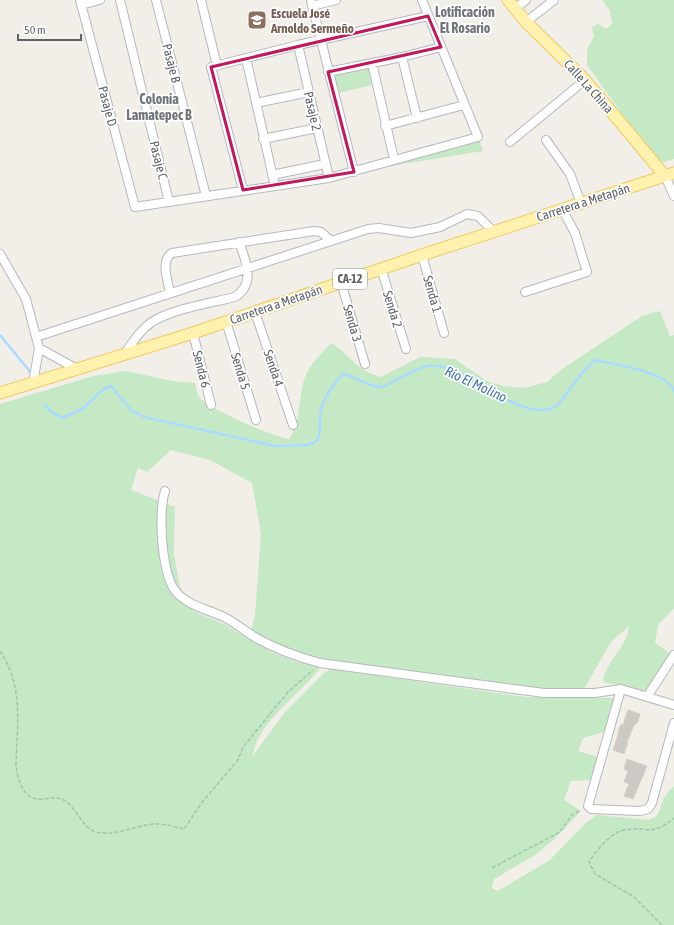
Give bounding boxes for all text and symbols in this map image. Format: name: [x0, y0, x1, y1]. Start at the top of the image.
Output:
district label: Lotificación El Rosario: [435, 4, 495, 36]
place label: Escuela José Arnoldo Sermeño: [270, 6, 354, 36]
school or university icon: Escuela José Arnoldo Sermeño: [246, 9, 268, 31]
scale bar: [18, 16, 81, 42]
text: 50 m: [24, 23, 46, 37]
street label: Pasaje B: [159, 42, 184, 85]
street label: Calle La China: [561, 57, 617, 116]
street label: Pasaje D: [95, 85, 120, 128]
street label: Pasaje 2: [301, 90, 324, 132]
district label: Colonia Lamatepec B: [126, 91, 192, 123]
street label: Pasaje C: [146, 139, 171, 181]
street label: Carretera a Metapán: [535, 180, 632, 225]
road number: CA-12: [333, 269, 367, 289]
street label: Senda 1: [420, 274, 445, 314]
street label: Carretera a Metapán: [228, 282, 325, 327]
street label: Senda 2: [380, 289, 405, 329]
street label: Senda 3: [340, 303, 365, 343]
street label: Senda 4: [260, 348, 287, 388]
street label: Senda 6: [190, 349, 213, 389]
street label: Senda 5: [228, 351, 253, 391]
water label: Río El Molino: [442, 363, 510, 405]

